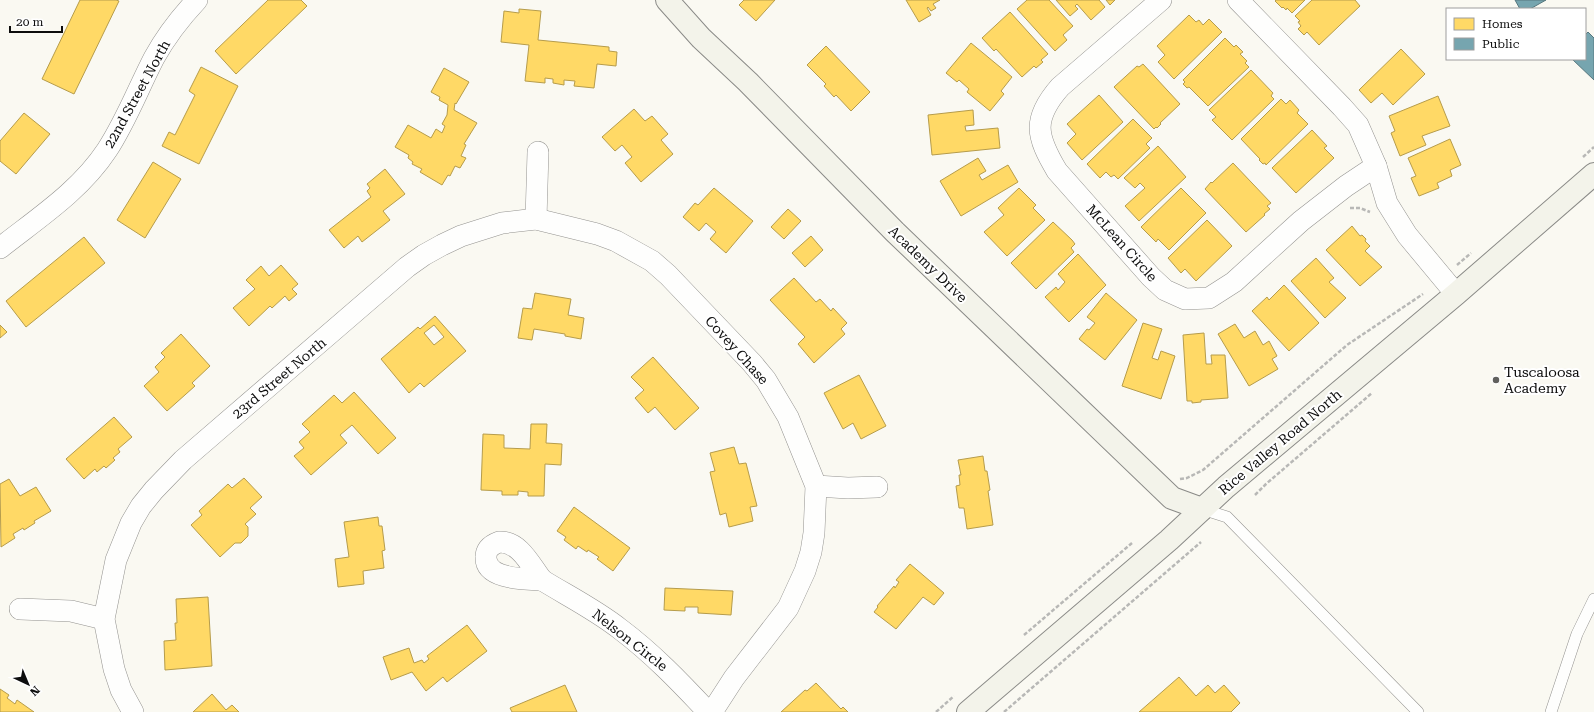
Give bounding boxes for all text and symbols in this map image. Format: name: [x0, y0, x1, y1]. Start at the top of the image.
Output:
scale bar: [10, 8, 62, 34]
legend: [1446, 8, 1586, 60]
text: 20 m: [16, 15, 43, 29]
text: Homes: [1482, 17, 1523, 31]
street label: 22nd Street North: [101, 37, 173, 151]
text: Public: [1482, 37, 1520, 51]
street label: McLean Circle: [1083, 201, 1161, 285]
street label: Academy Drive: [885, 223, 971, 306]
street label: Covey Chase: [702, 312, 772, 388]
street label: 23rd Street North: [229, 334, 329, 422]
place label: Tuscaloosa Academy: [1504, 364, 1580, 396]
marker: Tuscaloosa Academy: [1491, 375, 1501, 385]
street label: Rice Valley Road North: [1215, 386, 1345, 498]
street label: Nelson Circle: [589, 606, 671, 674]
north arrow: [8, 664, 48, 704]
text: N: [27, 683, 42, 699]

